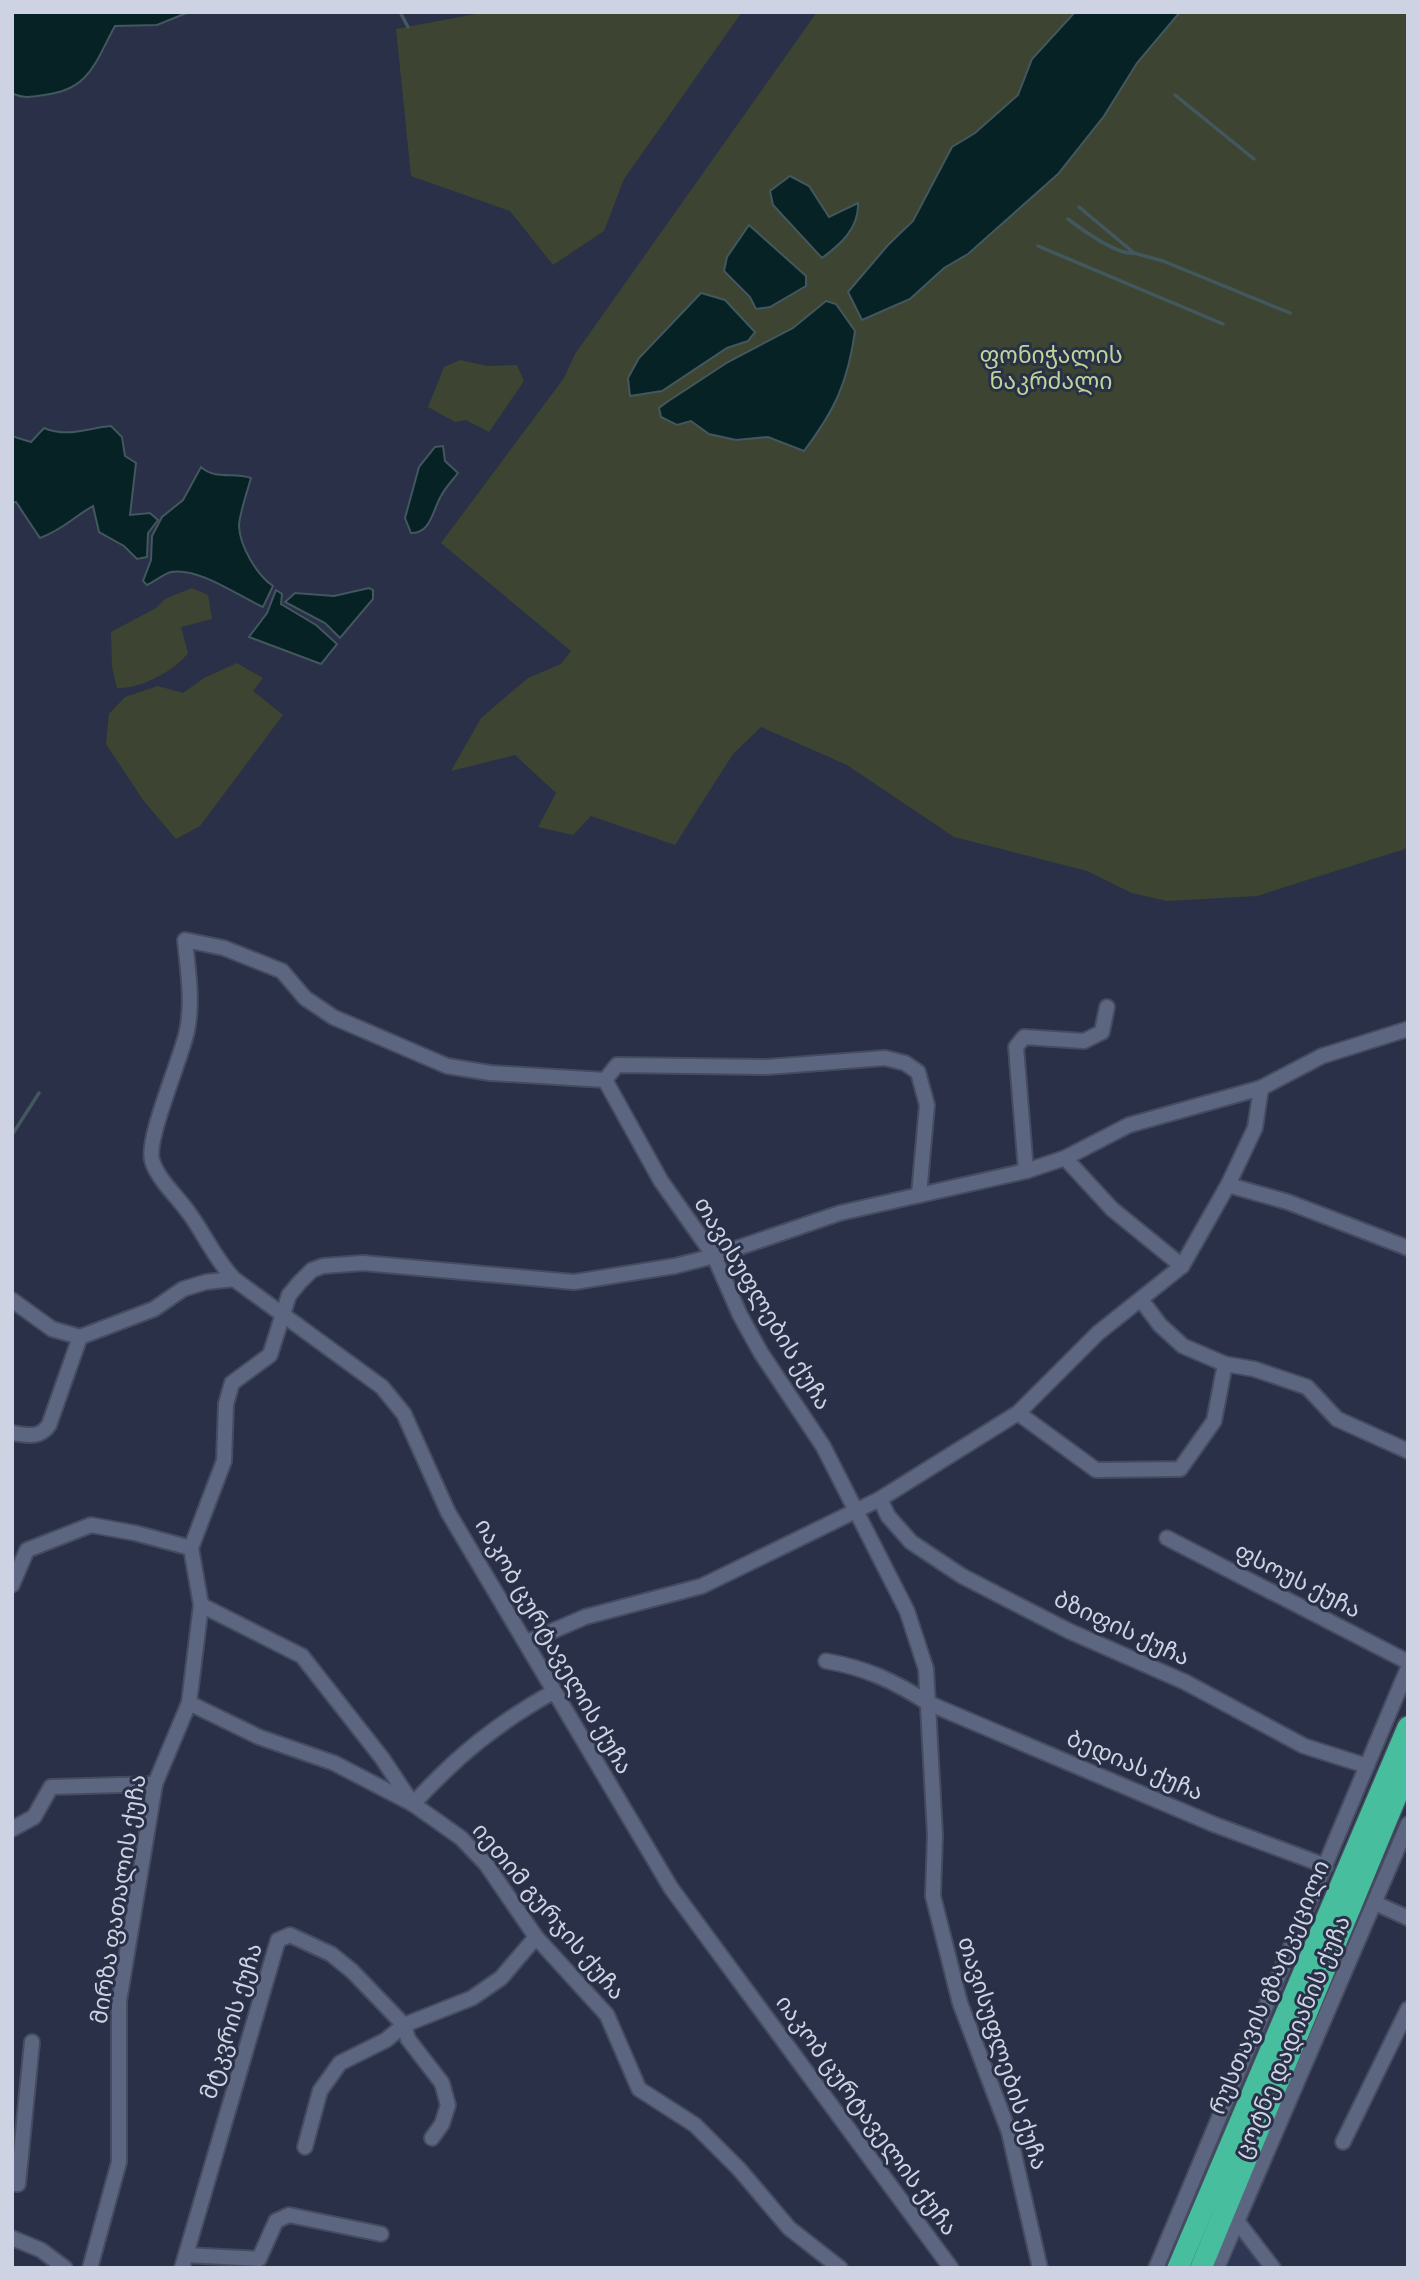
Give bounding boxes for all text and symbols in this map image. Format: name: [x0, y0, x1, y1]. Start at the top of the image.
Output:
park label: ფონიჭალის ნაკრძალი: [979, 339, 1123, 398]
street label: თავისუფლების ქუჩა: [686, 1190, 839, 1416]
street label: იაკობ ცურტაველის ქუჩა: [467, 1512, 641, 1780]
street label: ფსოუს ქუჩა: [1229, 1534, 1367, 1626]
street label: ბზიფის ქუჩა: [1048, 1583, 1195, 1674]
street label: ბედიას ქუჩა: [1061, 1722, 1208, 1809]
street label: მირზა ფათალის ქუჩა: [82, 1772, 155, 2026]
street label: იეთიმ გურჯის ქუჩა: [464, 1815, 633, 2007]
street label: რუსთავის გზატკეცილი: [1201, 1855, 1338, 2119]
street label: ცოტნე დადიანის ქუჩა: [1226, 1910, 1359, 2164]
street label: თავისუფლების ქუჩა: [949, 1932, 1056, 2174]
street label: მტკვრის ქუჩა: [192, 1939, 271, 2103]
street label: იაკობ ცურტაველის ქუჩა: [768, 1988, 965, 2243]

